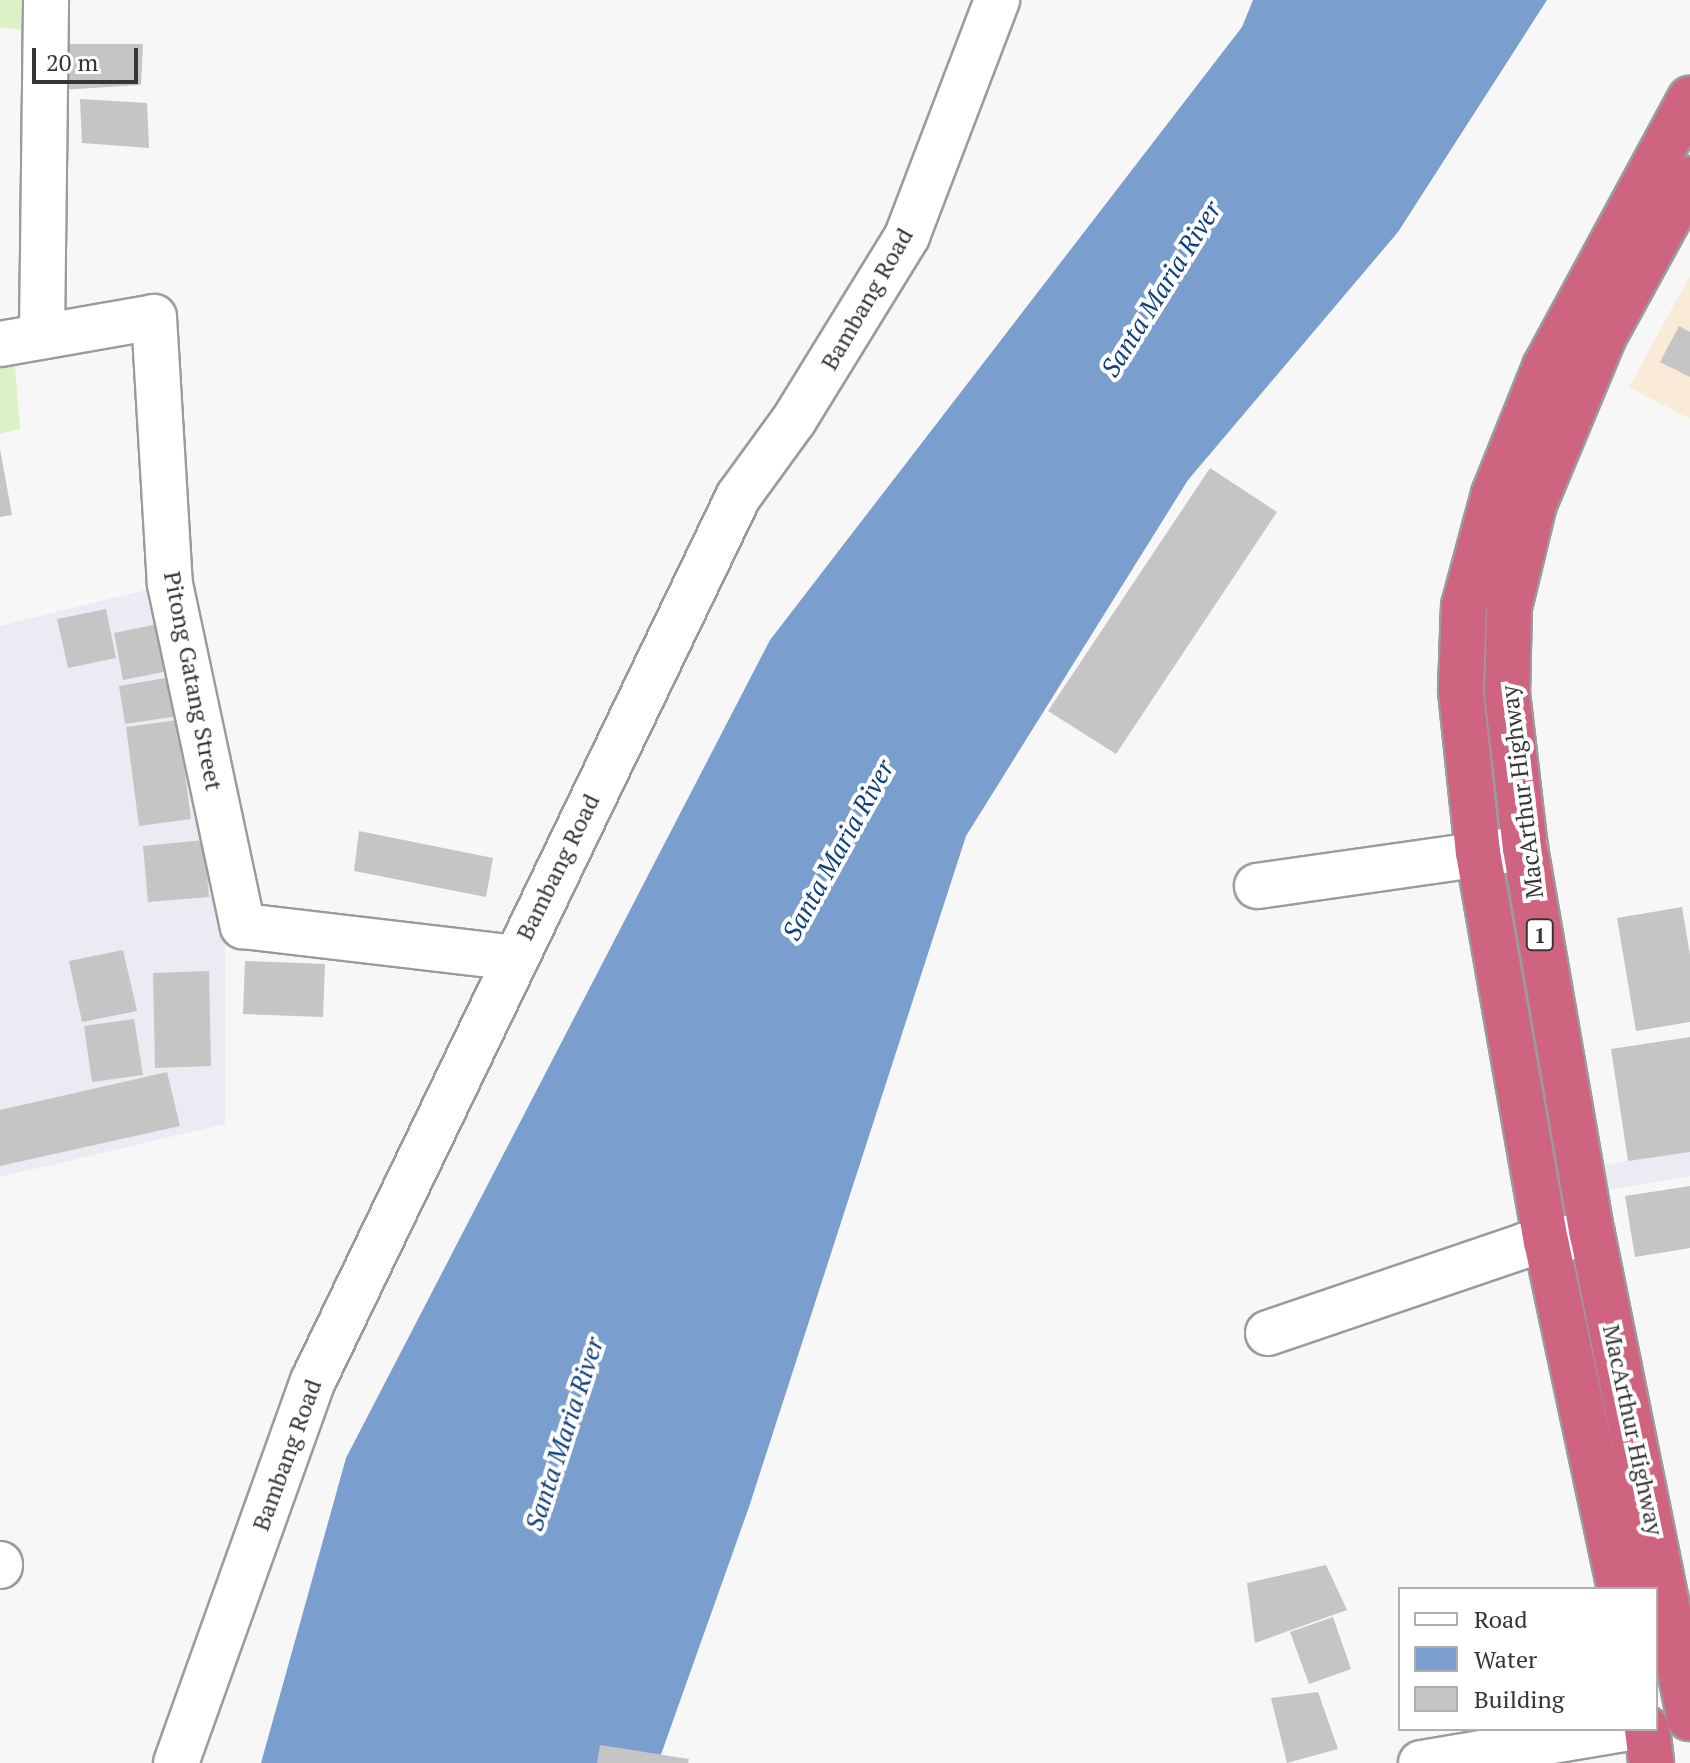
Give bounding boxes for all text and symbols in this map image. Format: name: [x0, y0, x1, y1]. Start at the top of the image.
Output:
scale bar: [36, 32, 142, 82]
text: 20 m: [46, 46, 98, 78]
water label: Santa Maria River: [1094, 195, 1228, 383]
street label: Bambang Road: [815, 223, 919, 375]
street label: Pitong Gatang Street: [158, 569, 228, 793]
street label: MacArthur Highway: [1495, 684, 1549, 900]
water label: Santa Maria River: [776, 754, 900, 946]
street label: Bambang Road: [510, 789, 606, 945]
road number: 1: [1524, 917, 1556, 953]
street label: MacArthur Highway: [1597, 1322, 1669, 1538]
water label: Santa Maria River: [518, 1333, 610, 1535]
street label: Bambang Road: [246, 1375, 328, 1535]
legend: [1398, 1587, 1658, 1731]
text: Road: [1474, 1603, 1528, 1635]
text: Water: [1474, 1643, 1537, 1675]
text: Building: [1474, 1683, 1564, 1715]

